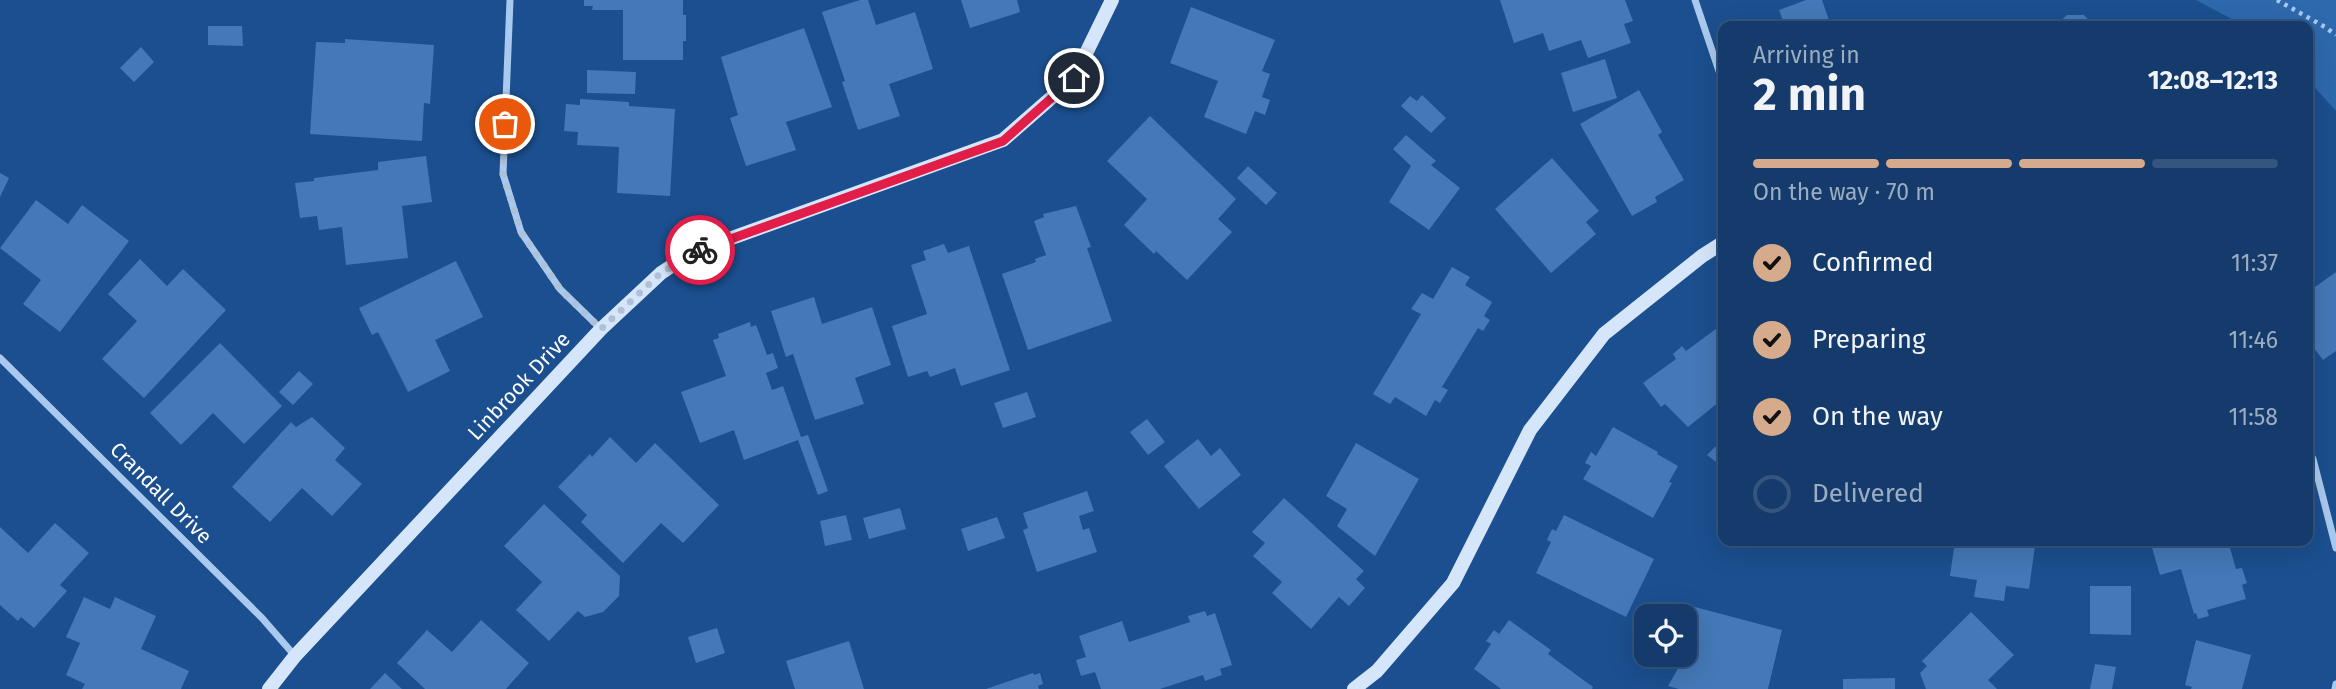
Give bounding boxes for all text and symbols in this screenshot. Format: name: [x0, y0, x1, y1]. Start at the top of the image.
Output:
text: Arriving in: [1753, 41, 1860, 69]
pin: [1044, 48, 1104, 108]
icon: home: [1055, 59, 1093, 97]
text: 12:08–12:13: [2148, 65, 2278, 96]
text: 2 min: [1753, 67, 1866, 122]
pin: [475, 94, 535, 154]
icon: bag: [486, 105, 524, 143]
text: On the way · 70 m: [1753, 178, 1935, 206]
courier: [665, 215, 735, 285]
icon: bike: [681, 231, 719, 269]
icon: check: [1753, 244, 1791, 282]
text: Confirmed: [1812, 247, 1933, 278]
text: 11:37: [2231, 249, 2278, 277]
icon: check: [1753, 321, 1791, 359]
text: Preparing: [1812, 324, 1925, 355]
street label: Linbrook Drive: [462, 326, 576, 446]
text: 11:46: [2229, 326, 2278, 354]
icon: check: [1753, 398, 1791, 436]
text: On the way: [1812, 401, 1943, 432]
text: 11:58: [2229, 403, 2278, 431]
street label: Crandall Drive: [105, 437, 217, 549]
text: Delivered: [1812, 478, 1924, 509]
map controls: [1634, 604, 1697, 667]
button: locate: [1634, 604, 1697, 667]

